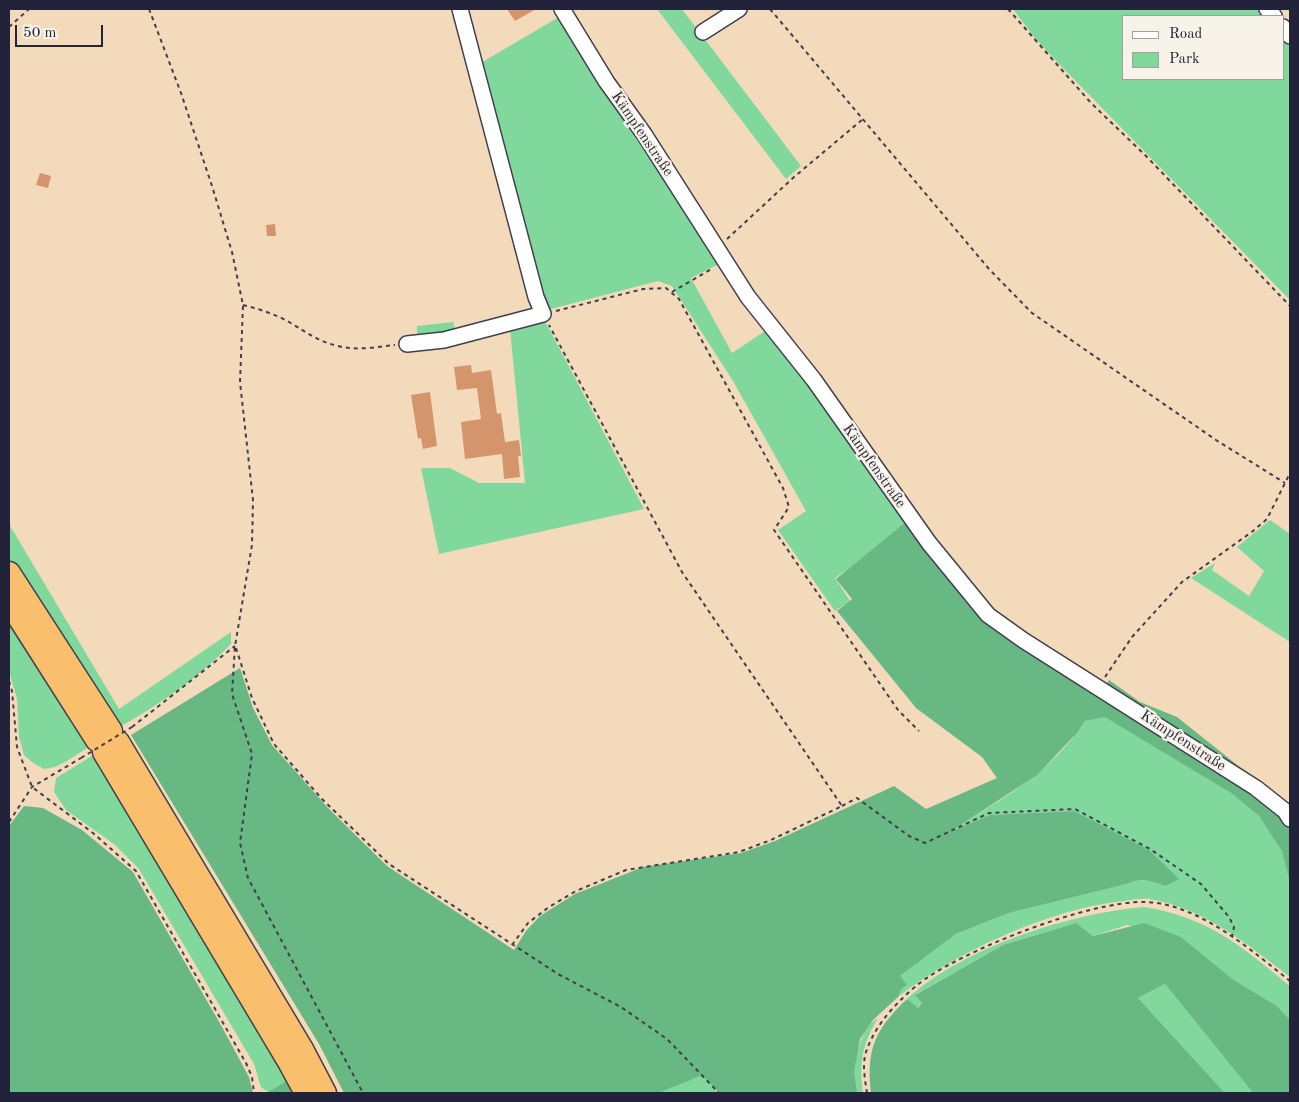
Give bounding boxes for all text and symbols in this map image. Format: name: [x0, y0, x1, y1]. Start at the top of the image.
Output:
scale bar: [18, 15, 105, 47]
legend: [1122, 15, 1284, 80]
text: 50 m: [23, 26, 57, 41]
text: Road: [1169, 27, 1202, 42]
text: Park: [1169, 52, 1200, 67]
street label: Kämpfenstraße: [607, 88, 677, 180]
street label: Kämpfenstraße: [838, 420, 910, 512]
street label: Kämpfenstraße: [1137, 707, 1229, 775]

